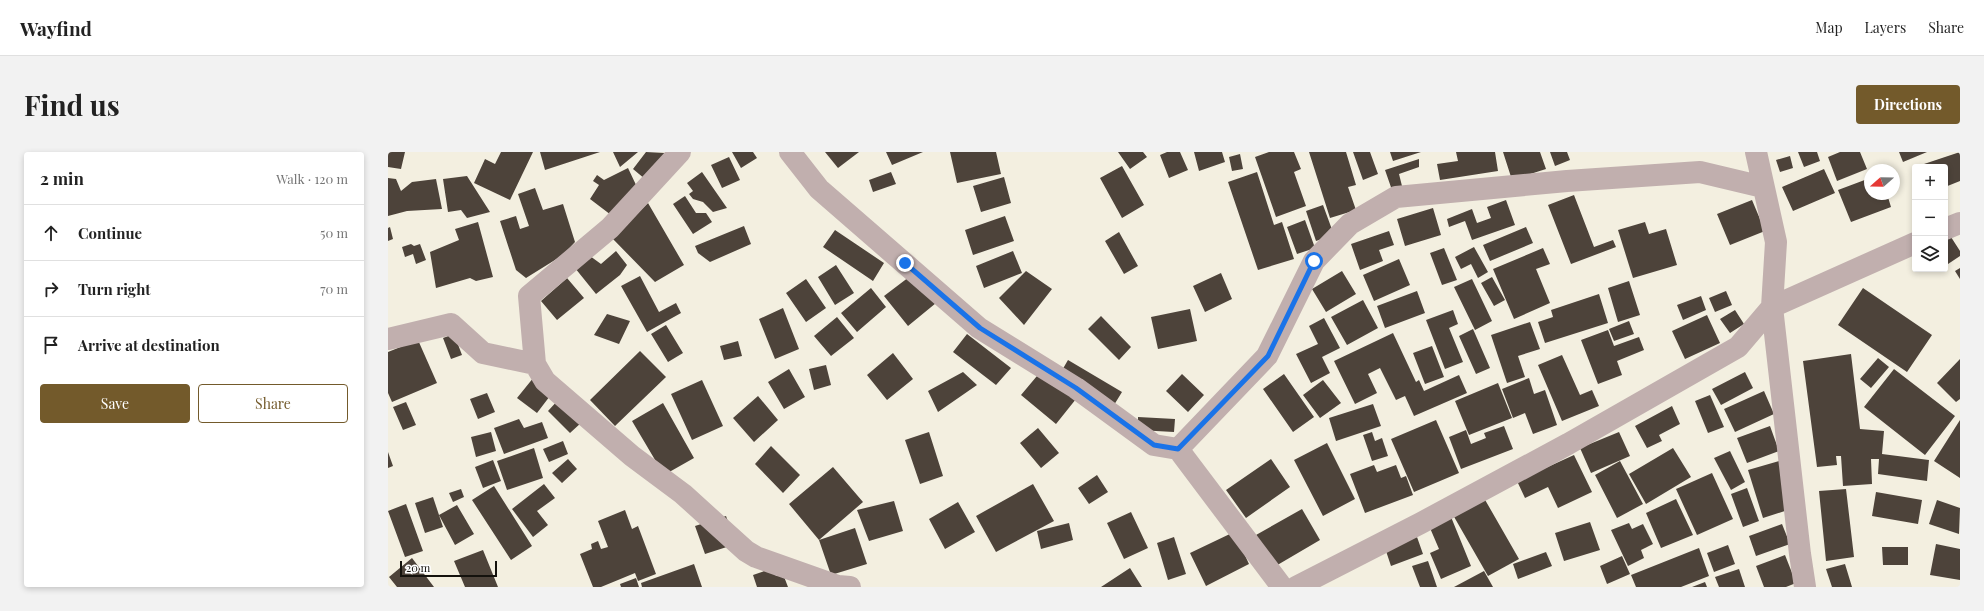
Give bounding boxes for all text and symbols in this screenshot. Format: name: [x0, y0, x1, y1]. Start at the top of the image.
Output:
text: Wayfind: [20, 15, 92, 41]
text: Map: [1815, 18, 1843, 37]
text: Layers: [1865, 18, 1906, 37]
text: Share: [1928, 18, 1964, 37]
button: Directions: [1856, 85, 1960, 124]
text: Find us: [24, 86, 120, 123]
north arrow: [1864, 164, 1900, 200]
map controls: [1912, 164, 1948, 272]
button: +: [1912, 164, 1948, 200]
text: 2 min: [40, 167, 84, 189]
text: Walk · 120 m: [276, 170, 348, 187]
button: −: [1912, 200, 1948, 236]
icon: ahead: [40, 222, 62, 244]
text: Continue: [78, 223, 142, 243]
text: 50 m: [320, 224, 348, 241]
button: layers: [1912, 236, 1948, 272]
route start: [1305, 252, 1323, 270]
route end: [896, 254, 914, 272]
icon: right: [40, 278, 62, 300]
text: Turn right: [78, 279, 151, 299]
text: 70 m: [320, 280, 348, 297]
icon: arrive: [40, 334, 62, 356]
text: Arrive at destination: [78, 335, 220, 355]
button: Save: [40, 384, 190, 423]
button: Share: [198, 384, 348, 423]
scale bar: [400, 559, 497, 578]
text: 20 m: [406, 560, 430, 575]

